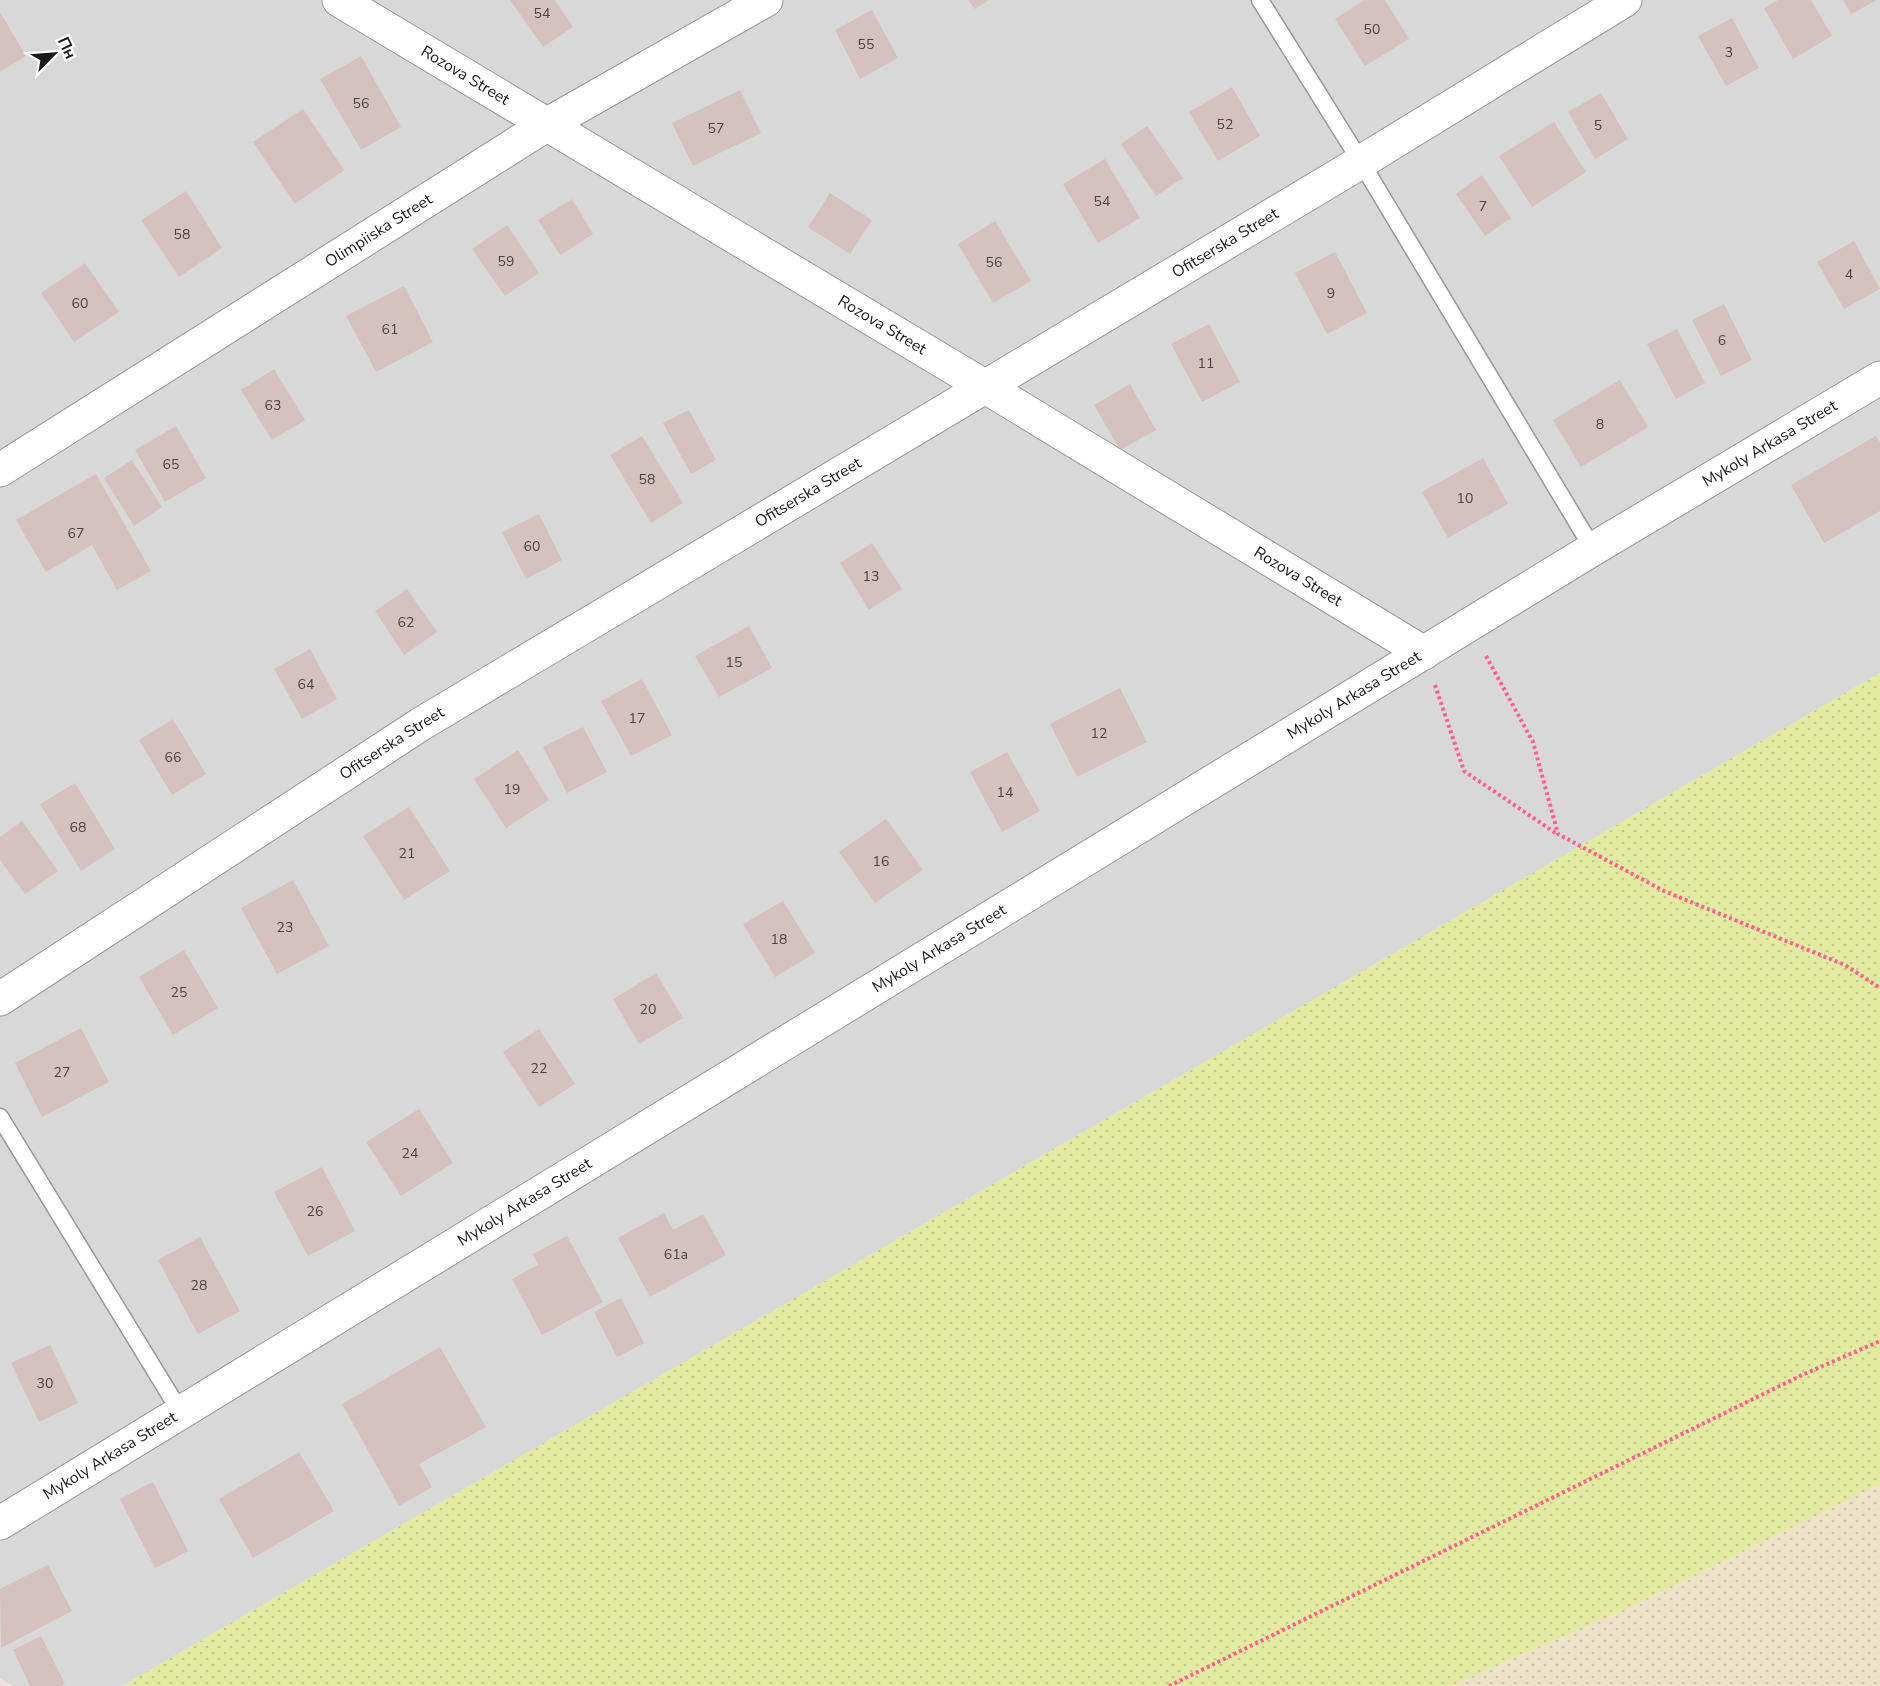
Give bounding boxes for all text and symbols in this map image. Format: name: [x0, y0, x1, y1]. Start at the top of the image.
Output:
house number: 54: [534, 4, 550, 23]
house number: 50: [1364, 20, 1380, 39]
north arrow: [24, 24, 84, 84]
text: Пн: [52, 33, 81, 63]
house number: 55: [858, 35, 874, 54]
street label: Rozova Street: [417, 40, 514, 111]
house number: 3: [1725, 43, 1733, 62]
house number: 56: [353, 94, 369, 113]
house number: 52: [1217, 115, 1233, 134]
house number: 5: [1594, 116, 1602, 135]
house number: 57: [708, 119, 724, 138]
street label: Olimpiiska Street: [321, 188, 437, 273]
house number: 54: [1094, 192, 1110, 211]
house number: 7: [1479, 197, 1487, 216]
street label: Ofitserska Street: [1168, 203, 1283, 284]
house number: 58: [174, 225, 190, 244]
house number: 59: [498, 252, 514, 271]
house number: 56: [986, 253, 1002, 272]
house number: 4: [1845, 265, 1853, 284]
house number: 9: [1327, 284, 1335, 303]
street label: Rozova Street: [834, 290, 931, 360]
house number: 60: [72, 294, 88, 313]
house number: 61: [382, 320, 398, 339]
house number: 6: [1718, 331, 1726, 350]
house number: 11: [1198, 354, 1214, 373]
street label: Mykoly Arkasa Street: [1698, 395, 1842, 492]
house number: 63: [265, 396, 281, 415]
house number: 8: [1596, 415, 1604, 434]
street label: Ofitserska Street: [751, 452, 866, 533]
house number: 65: [163, 455, 179, 474]
house number: 58: [639, 470, 655, 489]
house number: 10: [1457, 489, 1473, 508]
house number: 67: [68, 524, 84, 543]
house number: 60: [524, 537, 540, 556]
street label: Rozova Street: [1250, 541, 1347, 612]
house number: 13: [863, 567, 879, 586]
house number: 62: [398, 613, 414, 632]
street label: Mykoly Arkasa Street: [1283, 646, 1425, 745]
house number: 15: [726, 653, 742, 672]
house number: 64: [298, 675, 314, 694]
street label: Ofitserska Street: [335, 701, 449, 785]
house number: 17: [629, 709, 645, 728]
house number: 12: [1091, 724, 1107, 743]
house number: 66: [165, 748, 181, 767]
house number: 19: [504, 780, 520, 799]
house number: 14: [997, 783, 1013, 802]
house number: 68: [70, 818, 86, 837]
house number: 21: [399, 844, 415, 863]
house number: 16: [873, 852, 889, 871]
street label: Mykoly Arkasa Street: [868, 899, 1011, 998]
house number: 23: [277, 918, 293, 937]
house number: 18: [771, 930, 787, 949]
house number: 25: [171, 983, 187, 1002]
house number: 20: [640, 1000, 656, 1019]
house number: 22: [531, 1059, 547, 1078]
house number: 27: [54, 1063, 70, 1082]
house number: 24: [402, 1144, 418, 1163]
street label: Mykoly Arkasa Street: [454, 1153, 596, 1252]
house number: 26: [307, 1202, 323, 1221]
house number: 61а: [664, 1245, 688, 1264]
house number: 28: [191, 1276, 207, 1295]
house number: 30: [37, 1374, 53, 1393]
street label: Mykoly Arkasa Street: [39, 1406, 182, 1505]

